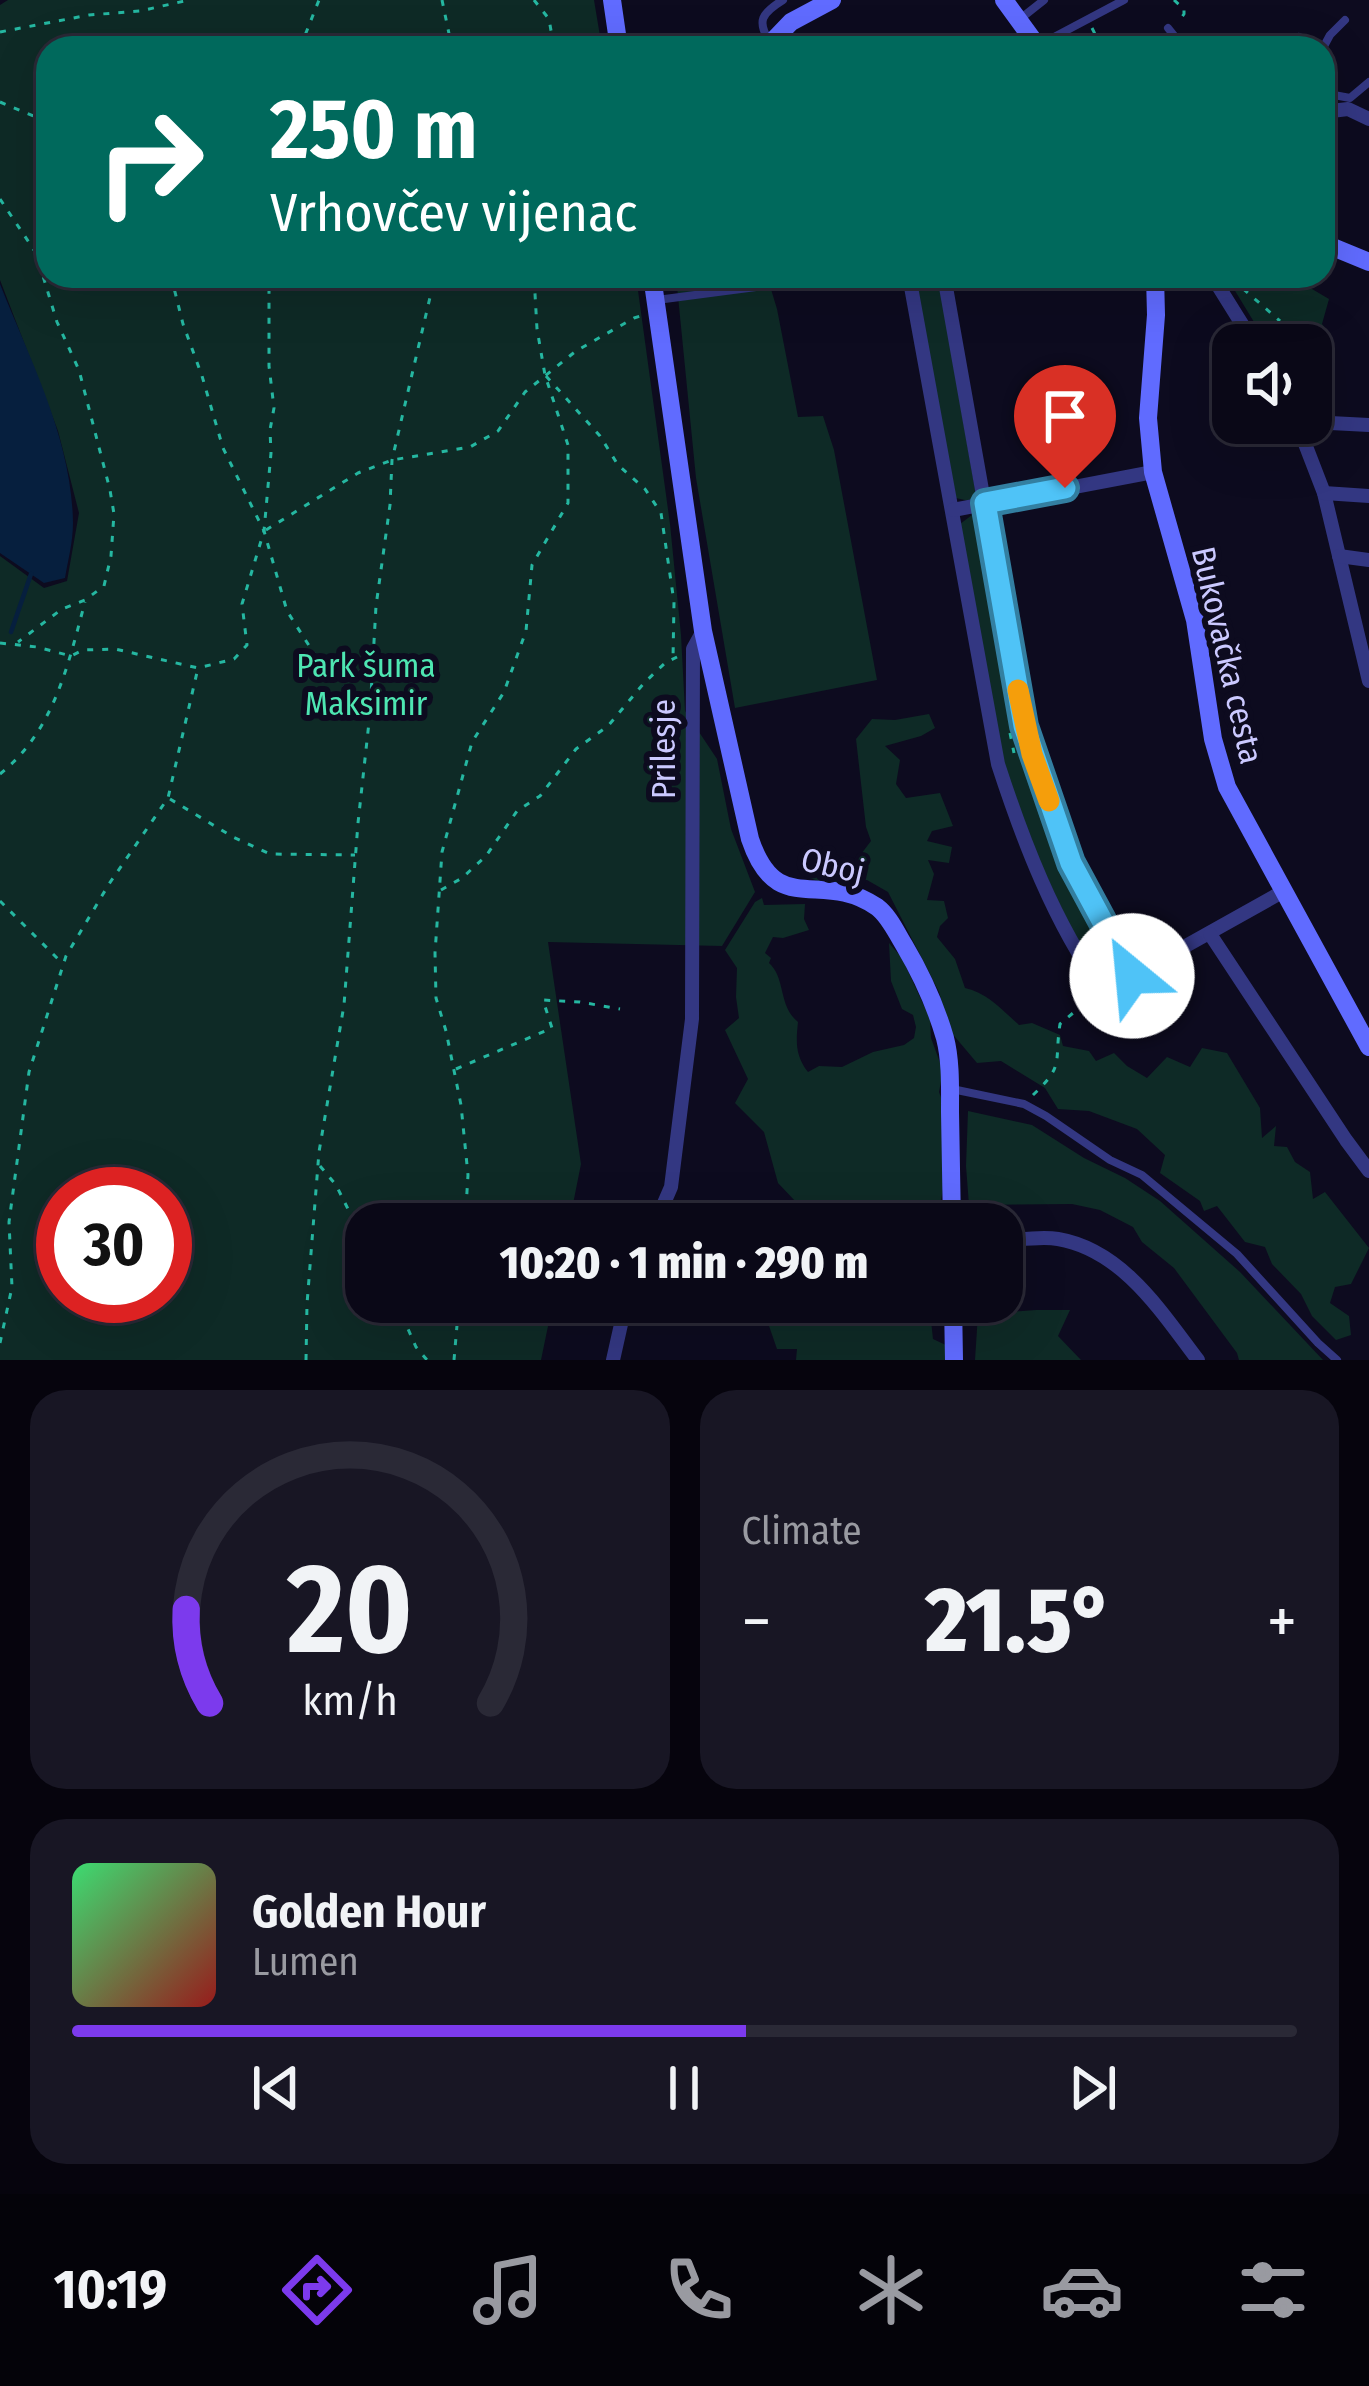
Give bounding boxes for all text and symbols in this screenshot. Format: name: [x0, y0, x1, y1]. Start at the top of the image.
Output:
text: 250 m: [270, 79, 478, 180]
icon: right: [72, 84, 228, 240]
text: Vrhovčev vijenac: [270, 181, 637, 245]
map controls: [1212, 324, 1332, 444]
button: sound: [1212, 324, 1332, 444]
pin: [1014, 365, 1116, 488]
icon: arrive: [1032, 383, 1098, 449]
street label: Bukovačka cesta: [1183, 543, 1271, 768]
park label: Park šuma Maksimir: [296, 646, 436, 724]
street label: Prilesje: [644, 699, 684, 799]
street label: Oboj: [797, 839, 868, 893]
position arrow: [1069, 913, 1195, 1039]
speed limit sign: 30: [36, 1167, 192, 1323]
text: 10:20 · 1 min · 290 m: [500, 1236, 868, 1290]
text: Climate: [742, 1508, 862, 1554]
text: 20: [286, 1535, 413, 1685]
text: 21.5°: [925, 1567, 1113, 1675]
text: −: [742, 1582, 771, 1661]
text: +: [1267, 1582, 1297, 1661]
text: km/h: [302, 1674, 398, 1725]
text: Golden Hour: [252, 1885, 486, 1939]
text: Lumen: [252, 1939, 359, 1985]
icon: previous: [243, 2055, 309, 2121]
icon: pause: [651, 2055, 717, 2121]
icon: next: [1060, 2055, 1126, 2121]
icon: directions: [275, 2248, 359, 2332]
icon: music: [466, 2248, 550, 2332]
icon: phone: [657, 2248, 741, 2332]
icon: climate: [849, 2248, 933, 2332]
icon: car: [1040, 2248, 1124, 2332]
icon: filters: [1231, 2248, 1315, 2332]
text: 10:19: [54, 2258, 167, 2322]

